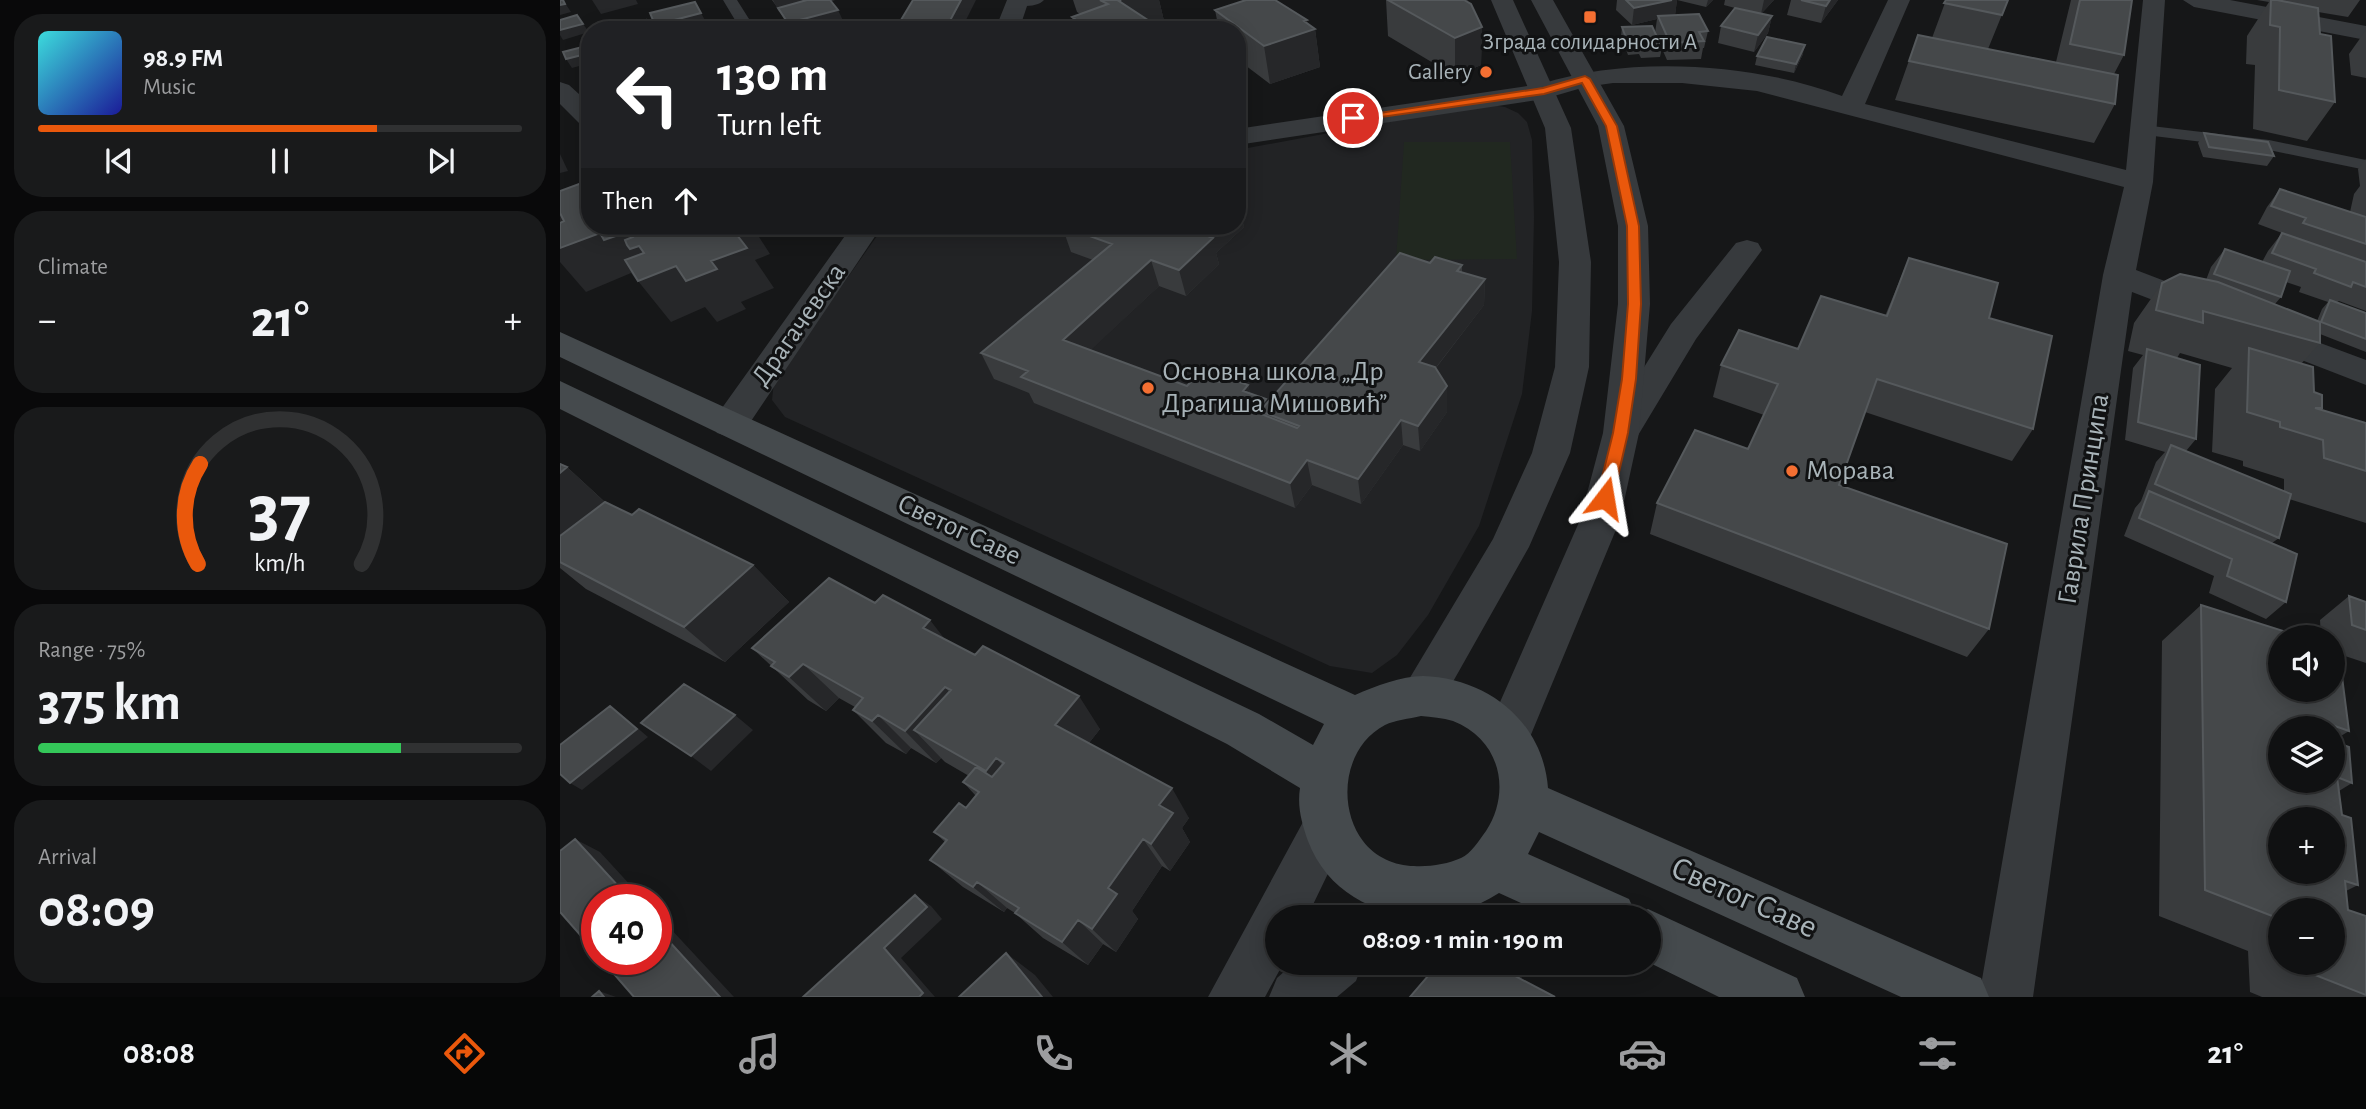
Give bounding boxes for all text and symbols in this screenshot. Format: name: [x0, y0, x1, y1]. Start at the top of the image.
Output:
marker: Зграда солидарности А: [1582, 9, 1598, 25]
place label: Зграда солидарности А: [1483, 31, 1697, 54]
text: 98.9 FM: [143, 45, 223, 71]
icon: left: [602, 49, 693, 140]
text: 130 m: [717, 51, 828, 100]
place label: Gallery: [1408, 61, 1472, 84]
marker: Gallery: [1478, 64, 1494, 80]
text: Music: [143, 76, 195, 99]
pin: [1323, 88, 1383, 148]
icon: arrive: [1334, 99, 1372, 137]
text: Turn left: [717, 109, 821, 141]
icon: previous: [100, 142, 138, 180]
icon: pause: [261, 142, 299, 180]
icon: next: [422, 142, 460, 180]
icon: ahead: [667, 182, 705, 220]
text: Then: [602, 188, 653, 214]
text: Climate: [38, 256, 108, 279]
street label: Драгачевска: [747, 259, 851, 391]
text: 21°: [251, 294, 309, 346]
text: −: [38, 302, 56, 340]
text: +: [504, 302, 522, 340]
place label: Основна школа „Др Драгиша Мишовић”: [1162, 358, 1387, 418]
marker: Основна школа „Др Драгиша Мишовић”: [1140, 380, 1156, 396]
street label: Гаврила Принципа: [2054, 391, 2115, 606]
place label: Морава: [1806, 457, 1895, 485]
position arrow: [1568, 461, 1642, 535]
marker: Морава: [1784, 463, 1800, 479]
text: 37: [249, 477, 311, 550]
street label: Светог Саве: [893, 489, 1025, 571]
text: km/h: [254, 551, 306, 576]
map controls: [2268, 625, 2345, 975]
button: sound: [2268, 625, 2345, 702]
text: Range · 75%: [38, 639, 145, 662]
text: 375 km: [38, 677, 181, 729]
button: layers: [2268, 716, 2345, 793]
button: +: [2268, 807, 2345, 884]
text: Arrival: [38, 846, 97, 869]
street label: Светог Саве: [1666, 851, 1822, 945]
text: 08:09: [38, 884, 155, 936]
speed limit sign: 40: [581, 884, 672, 975]
button: −: [2268, 898, 2345, 975]
text: 08:09 · 1 min · 190 m: [1362, 927, 1564, 953]
icon: directions: [440, 1029, 489, 1078]
icon: music: [735, 1029, 784, 1078]
icon: phone: [1029, 1029, 1078, 1078]
icon: climate: [1324, 1029, 1373, 1078]
icon: car: [1618, 1029, 1667, 1078]
icon: filters: [1913, 1029, 1962, 1078]
text: 08:08: [123, 1037, 195, 1069]
text: 21°: [2207, 1037, 2243, 1069]

